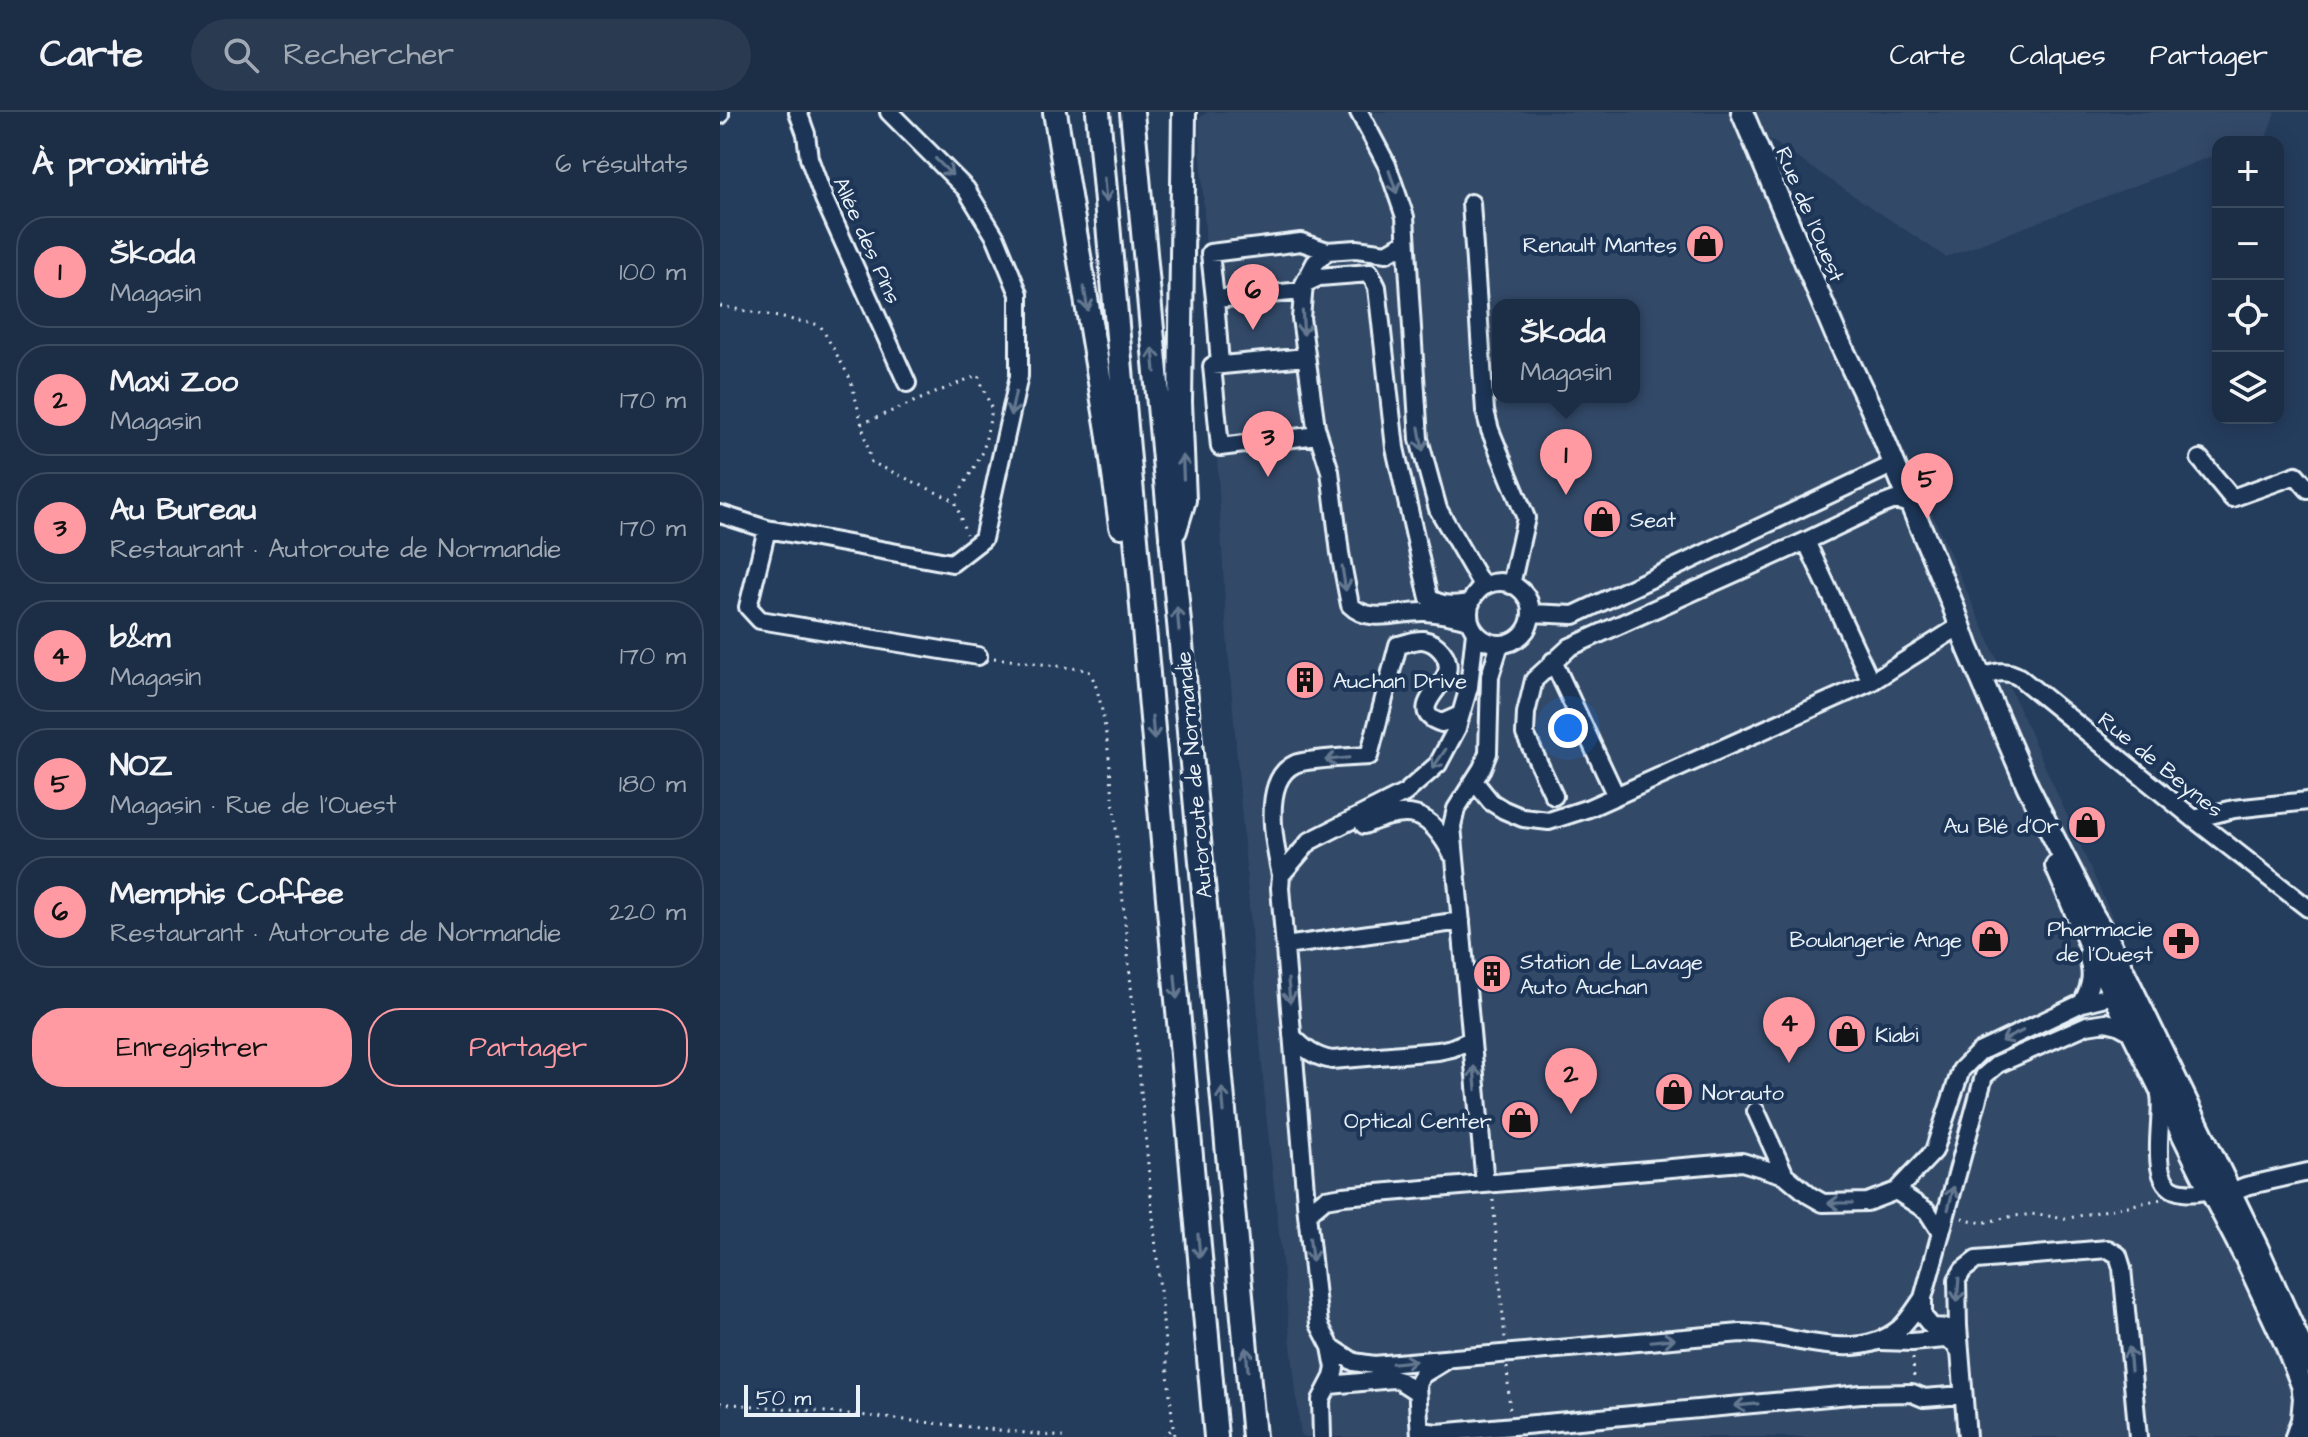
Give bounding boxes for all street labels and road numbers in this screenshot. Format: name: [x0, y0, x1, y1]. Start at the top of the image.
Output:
street label: Rue de l'Ouest: [1767, 142, 1852, 287]
street label: Allée des Pins: [825, 172, 908, 309]
street label: Autoroute de Normandie: [1168, 650, 1221, 900]
street label: Rue de Beynes: [2090, 705, 2229, 826]

